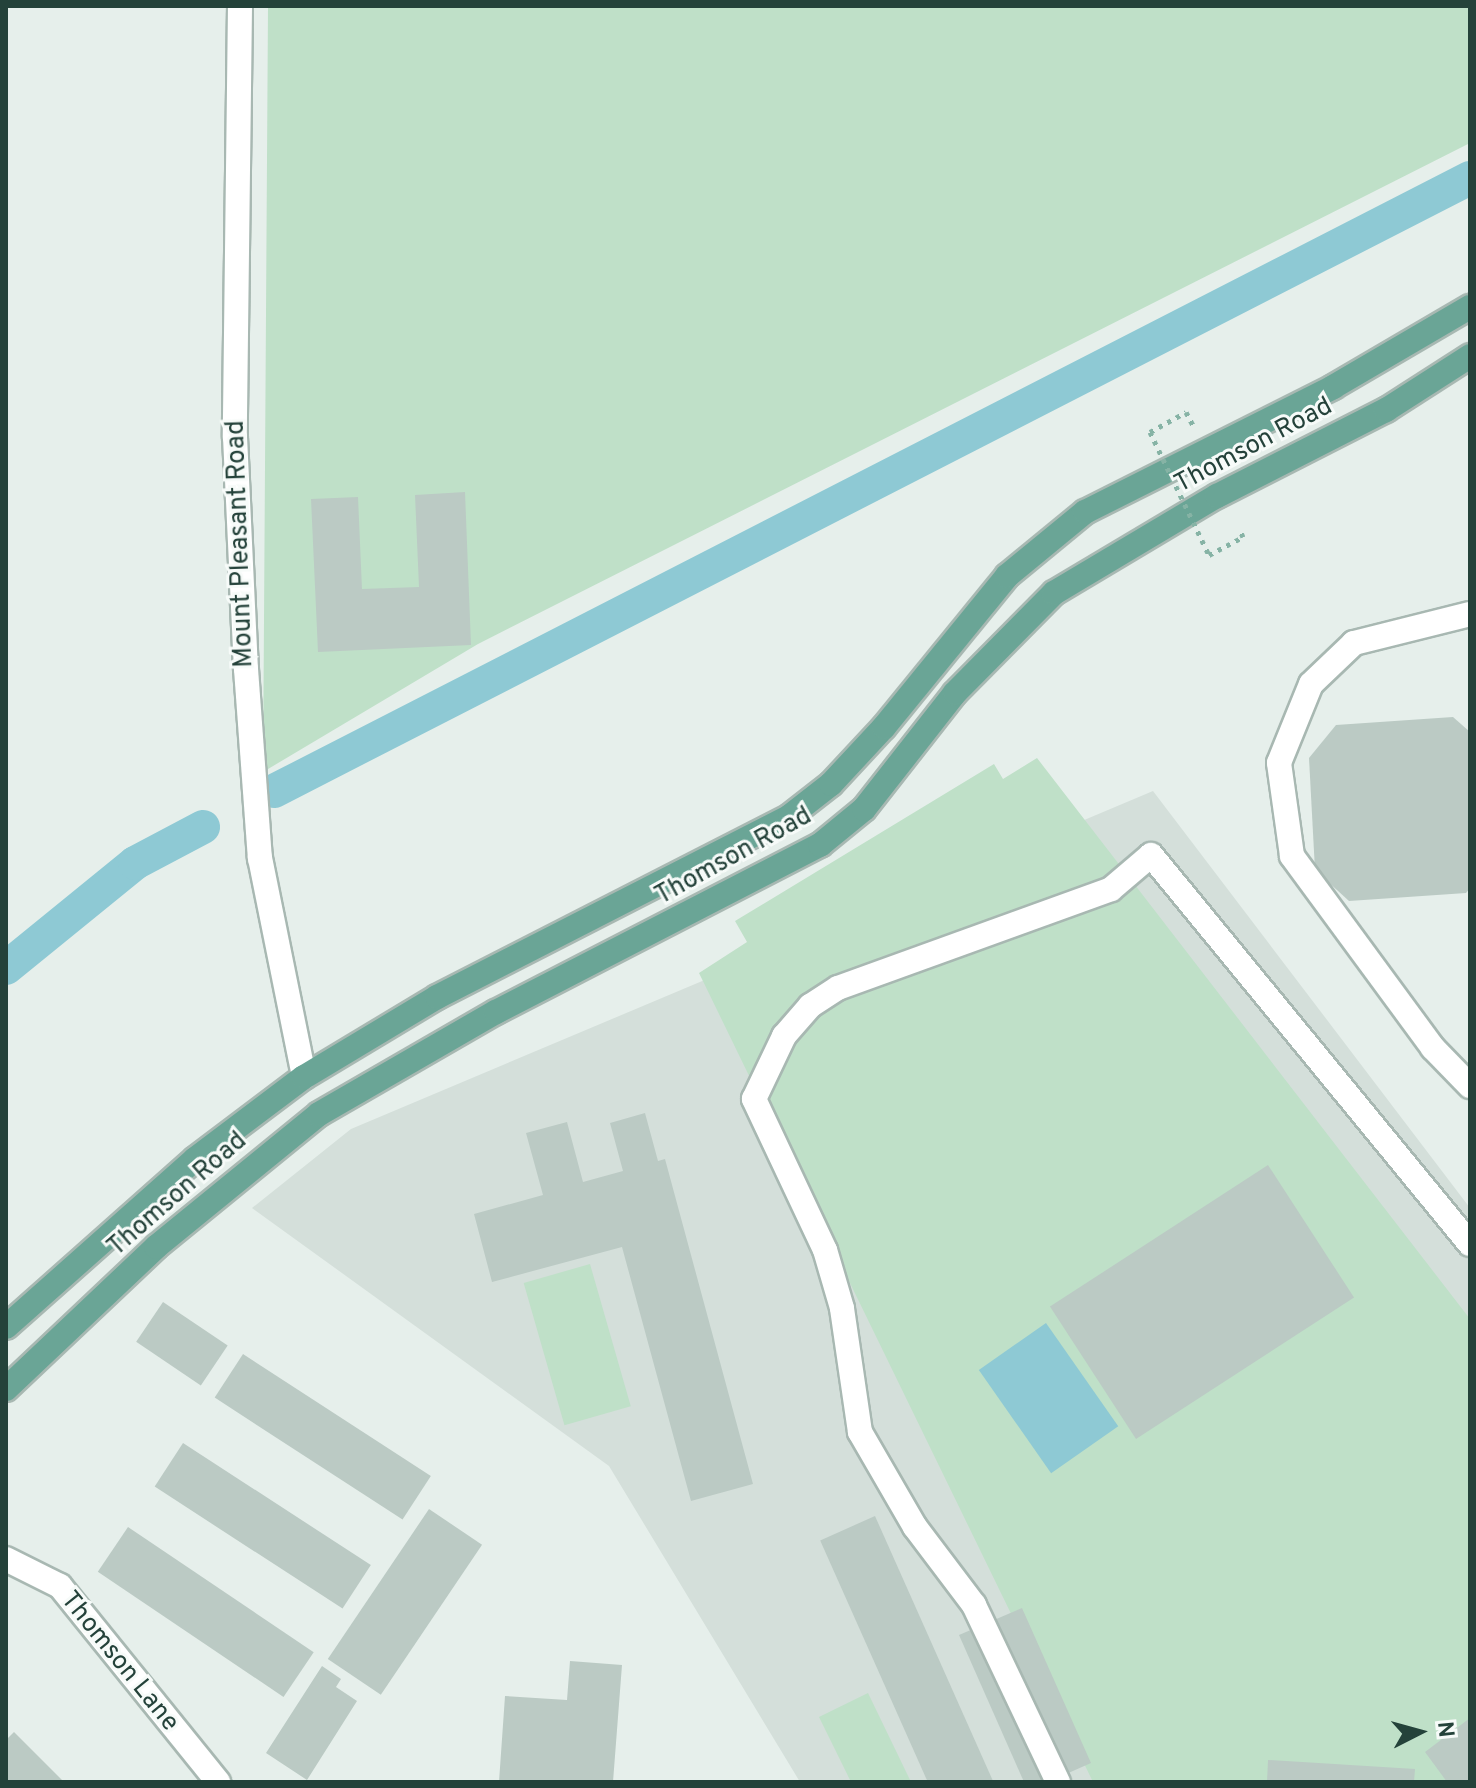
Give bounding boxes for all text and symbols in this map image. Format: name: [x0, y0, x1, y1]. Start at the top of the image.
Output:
street label: Thomson Road: [1170, 391, 1338, 501]
street label: Mount Pleasant Road: [221, 420, 261, 668]
street label: Thomson Road: [650, 801, 818, 913]
street label: Thomson Road: [102, 1126, 254, 1264]
street label: Thomson Lane: [53, 1586, 185, 1738]
north arrow: [1380, 1692, 1460, 1772]
text: N: [1430, 1720, 1459, 1739]

